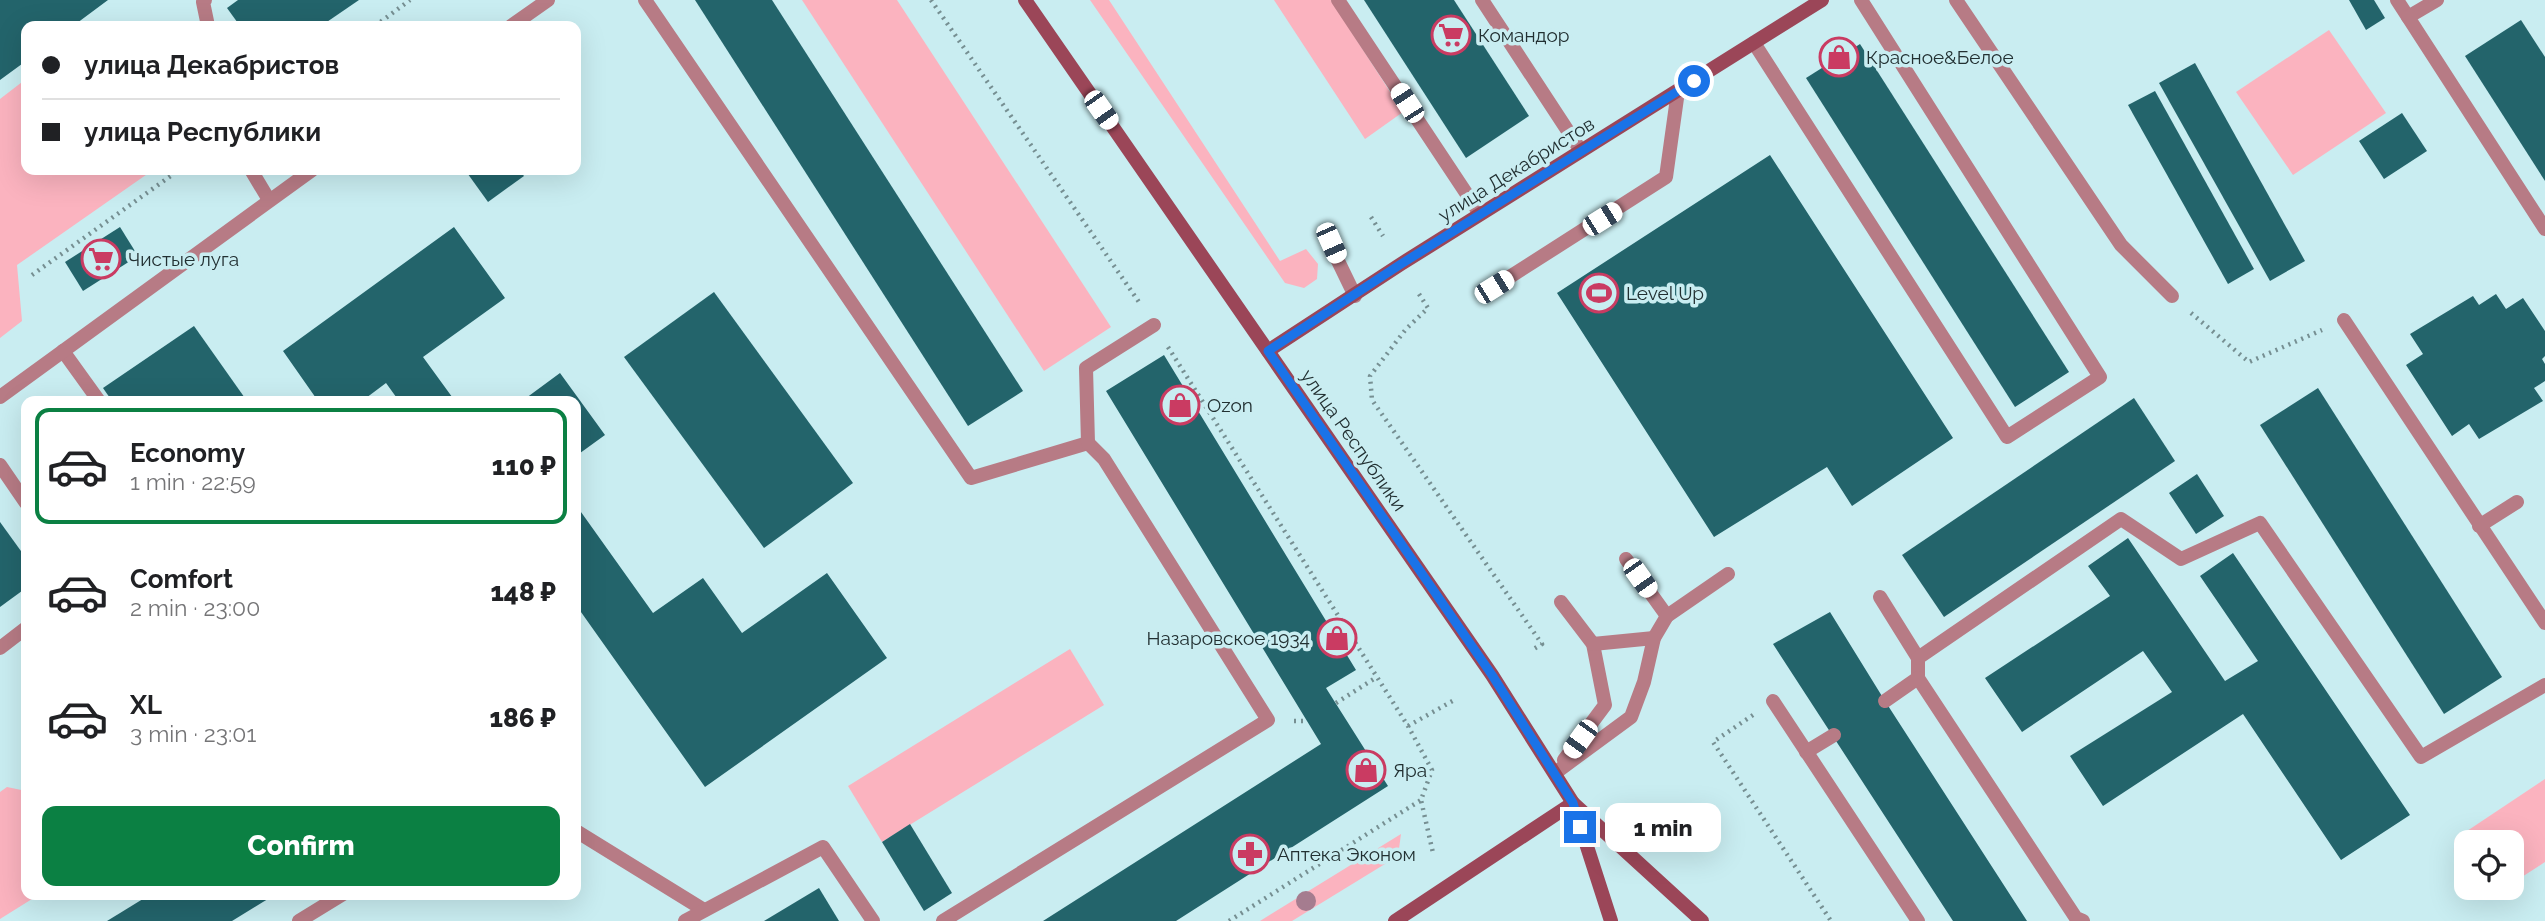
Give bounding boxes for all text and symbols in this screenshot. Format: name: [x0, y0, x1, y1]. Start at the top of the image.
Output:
supermarket icon: Командор: [1430, 14, 1472, 56]
place label: Командор: [1478, 24, 1570, 46]
shop icon: Красное&Белое: [1818, 36, 1860, 78]
place label: Красное&Белое: [1866, 46, 2014, 68]
text: улица Декабристов: [84, 50, 339, 80]
route start: [1678, 65, 1710, 97]
car: [1387, 80, 1428, 126]
car: [1081, 87, 1122, 133]
street label: улица Декабристов: [1434, 112, 1598, 226]
text: улица Республики: [84, 117, 321, 147]
car: [1579, 199, 1626, 239]
car: [1313, 220, 1350, 266]
supermarket icon: Чистые луга: [80, 238, 122, 280]
place label: Чистые луга: [128, 248, 239, 270]
car: [1471, 267, 1518, 307]
sports icon: Level Up: [1578, 272, 1620, 314]
place label: Level Up: [1626, 282, 1704, 304]
street label: улица Республики: [1297, 365, 1411, 515]
shop icon: Ozon: [1159, 384, 1201, 426]
place label: Ozon: [1207, 394, 1253, 416]
icon: car: [46, 435, 109, 498]
text: Economy: [130, 438, 245, 468]
text: 110 ₽: [492, 451, 556, 481]
text: 1 min · 22:59: [130, 468, 256, 495]
car: [1620, 555, 1661, 601]
icon: car: [46, 561, 109, 624]
text: Comfort: [130, 564, 233, 594]
text: 148 ₽: [490, 577, 556, 607]
text: 2 min · 23:00: [130, 594, 260, 621]
shop icon: Назаровское 1934: [1316, 617, 1358, 659]
place label: Назаровское 1934: [1147, 627, 1310, 649]
icon: car: [46, 687, 109, 750]
text: XL: [130, 690, 162, 720]
text: 186 ₽: [490, 703, 556, 733]
car: [1560, 716, 1601, 762]
text: 3 min · 23:01: [130, 720, 256, 747]
shop icon: Яра: [1345, 749, 1387, 791]
place label: Яра: [1393, 759, 1427, 781]
callout: 1 min: [1604, 802, 1720, 852]
button: Confirm: [42, 806, 560, 886]
route end: [1564, 811, 1596, 843]
text: 1 min: [1633, 814, 1693, 841]
map controls: [2454, 830, 2524, 900]
button: locate: [2454, 830, 2524, 900]
pharmacy icon: Аптека Эконом: [1229, 833, 1271, 875]
place label: Аптека Эконом: [1277, 843, 1416, 865]

